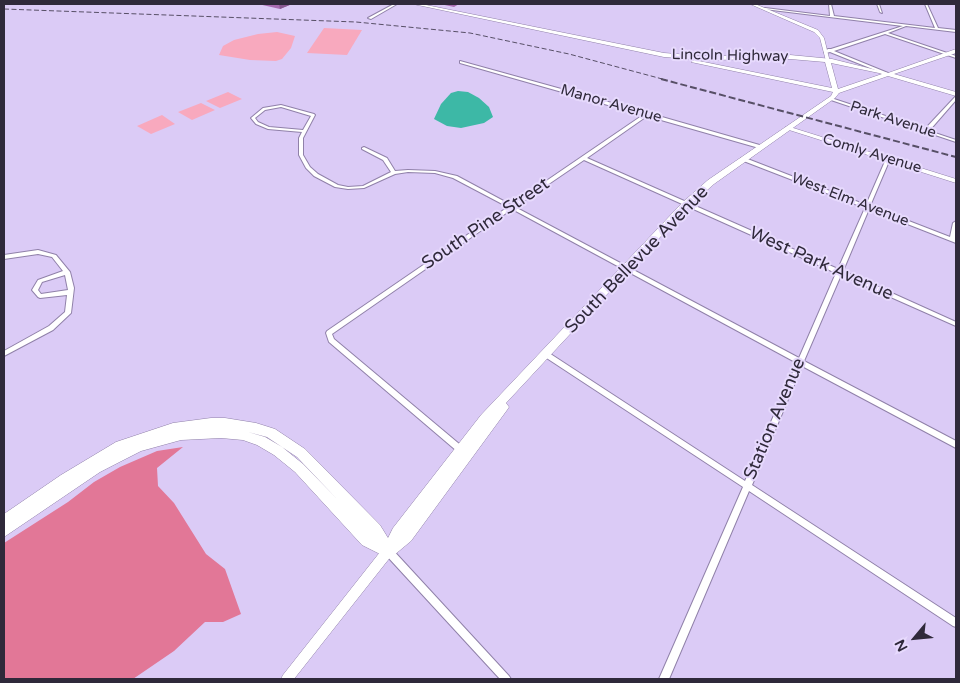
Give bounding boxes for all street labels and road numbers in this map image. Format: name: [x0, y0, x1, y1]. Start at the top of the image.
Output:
street label: Lincoln Highway: [671, 46, 789, 66]
street label: Manor Avenue: [558, 81, 664, 127]
street label: Park Avenue: [848, 98, 938, 142]
street label: Comly Avenue: [820, 130, 924, 178]
street label: West Elm Avenue: [789, 169, 911, 231]
street label: South Pine Street: [418, 173, 554, 275]
street label: South Bellevue Avenue: [561, 182, 713, 338]
street label: West Park Avenue: [746, 223, 896, 305]
street label: Station Avenue: [740, 355, 810, 483]

